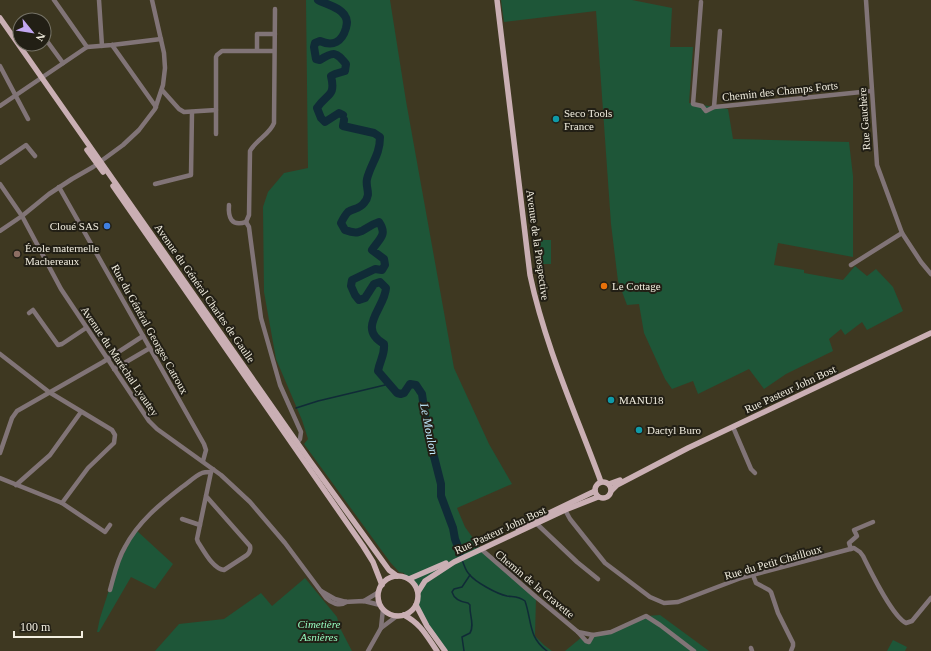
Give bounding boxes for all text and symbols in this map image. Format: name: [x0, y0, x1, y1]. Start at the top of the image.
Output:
north arrow: [12, 12, 52, 52]
text: N: [33, 31, 48, 43]
street label: Chemin des Champs Forts: [721, 79, 839, 103]
street label: Rue Gauchère: [856, 87, 872, 151]
place label: Seco Tools France: [564, 107, 612, 132]
marker: Seco Tools France: [551, 114, 561, 124]
street label: Avenue de la Prospective: [524, 189, 552, 301]
place label: Cloué SAS: [50, 220, 99, 232]
marker: Cloué SAS: [102, 221, 112, 231]
street label: Avenue du Général Charles de Gaulle: [152, 221, 258, 365]
place label: École maternelle Machereaux: [25, 242, 99, 267]
marker: École maternelle Machereaux: [12, 249, 22, 259]
street label: Rue du Général Georges Catroux: [109, 262, 191, 396]
place label: Le Cottage: [612, 280, 661, 292]
marker: Le Cottage: [599, 281, 609, 291]
street label: Avenue du Maréchal Lyautey: [79, 304, 161, 418]
street label: Rue Pasteur John Bost: [742, 363, 838, 415]
place label: MANU18: [619, 394, 664, 406]
marker: MANU18: [606, 395, 616, 405]
water label: Le Moulon: [417, 401, 441, 456]
place label: Dactyl Buro: [647, 424, 702, 436]
marker: Dactyl Buro: [634, 425, 644, 435]
street label: Rue Pasteur John Bost: [452, 504, 548, 556]
street label: Rue du Petit Chailloux: [723, 542, 823, 582]
street label: Chemin de la Gravette: [493, 547, 577, 621]
scale bar: [14, 613, 82, 639]
park label: Cimetière Asnières: [298, 618, 341, 643]
text: 100 m: [20, 620, 51, 634]

